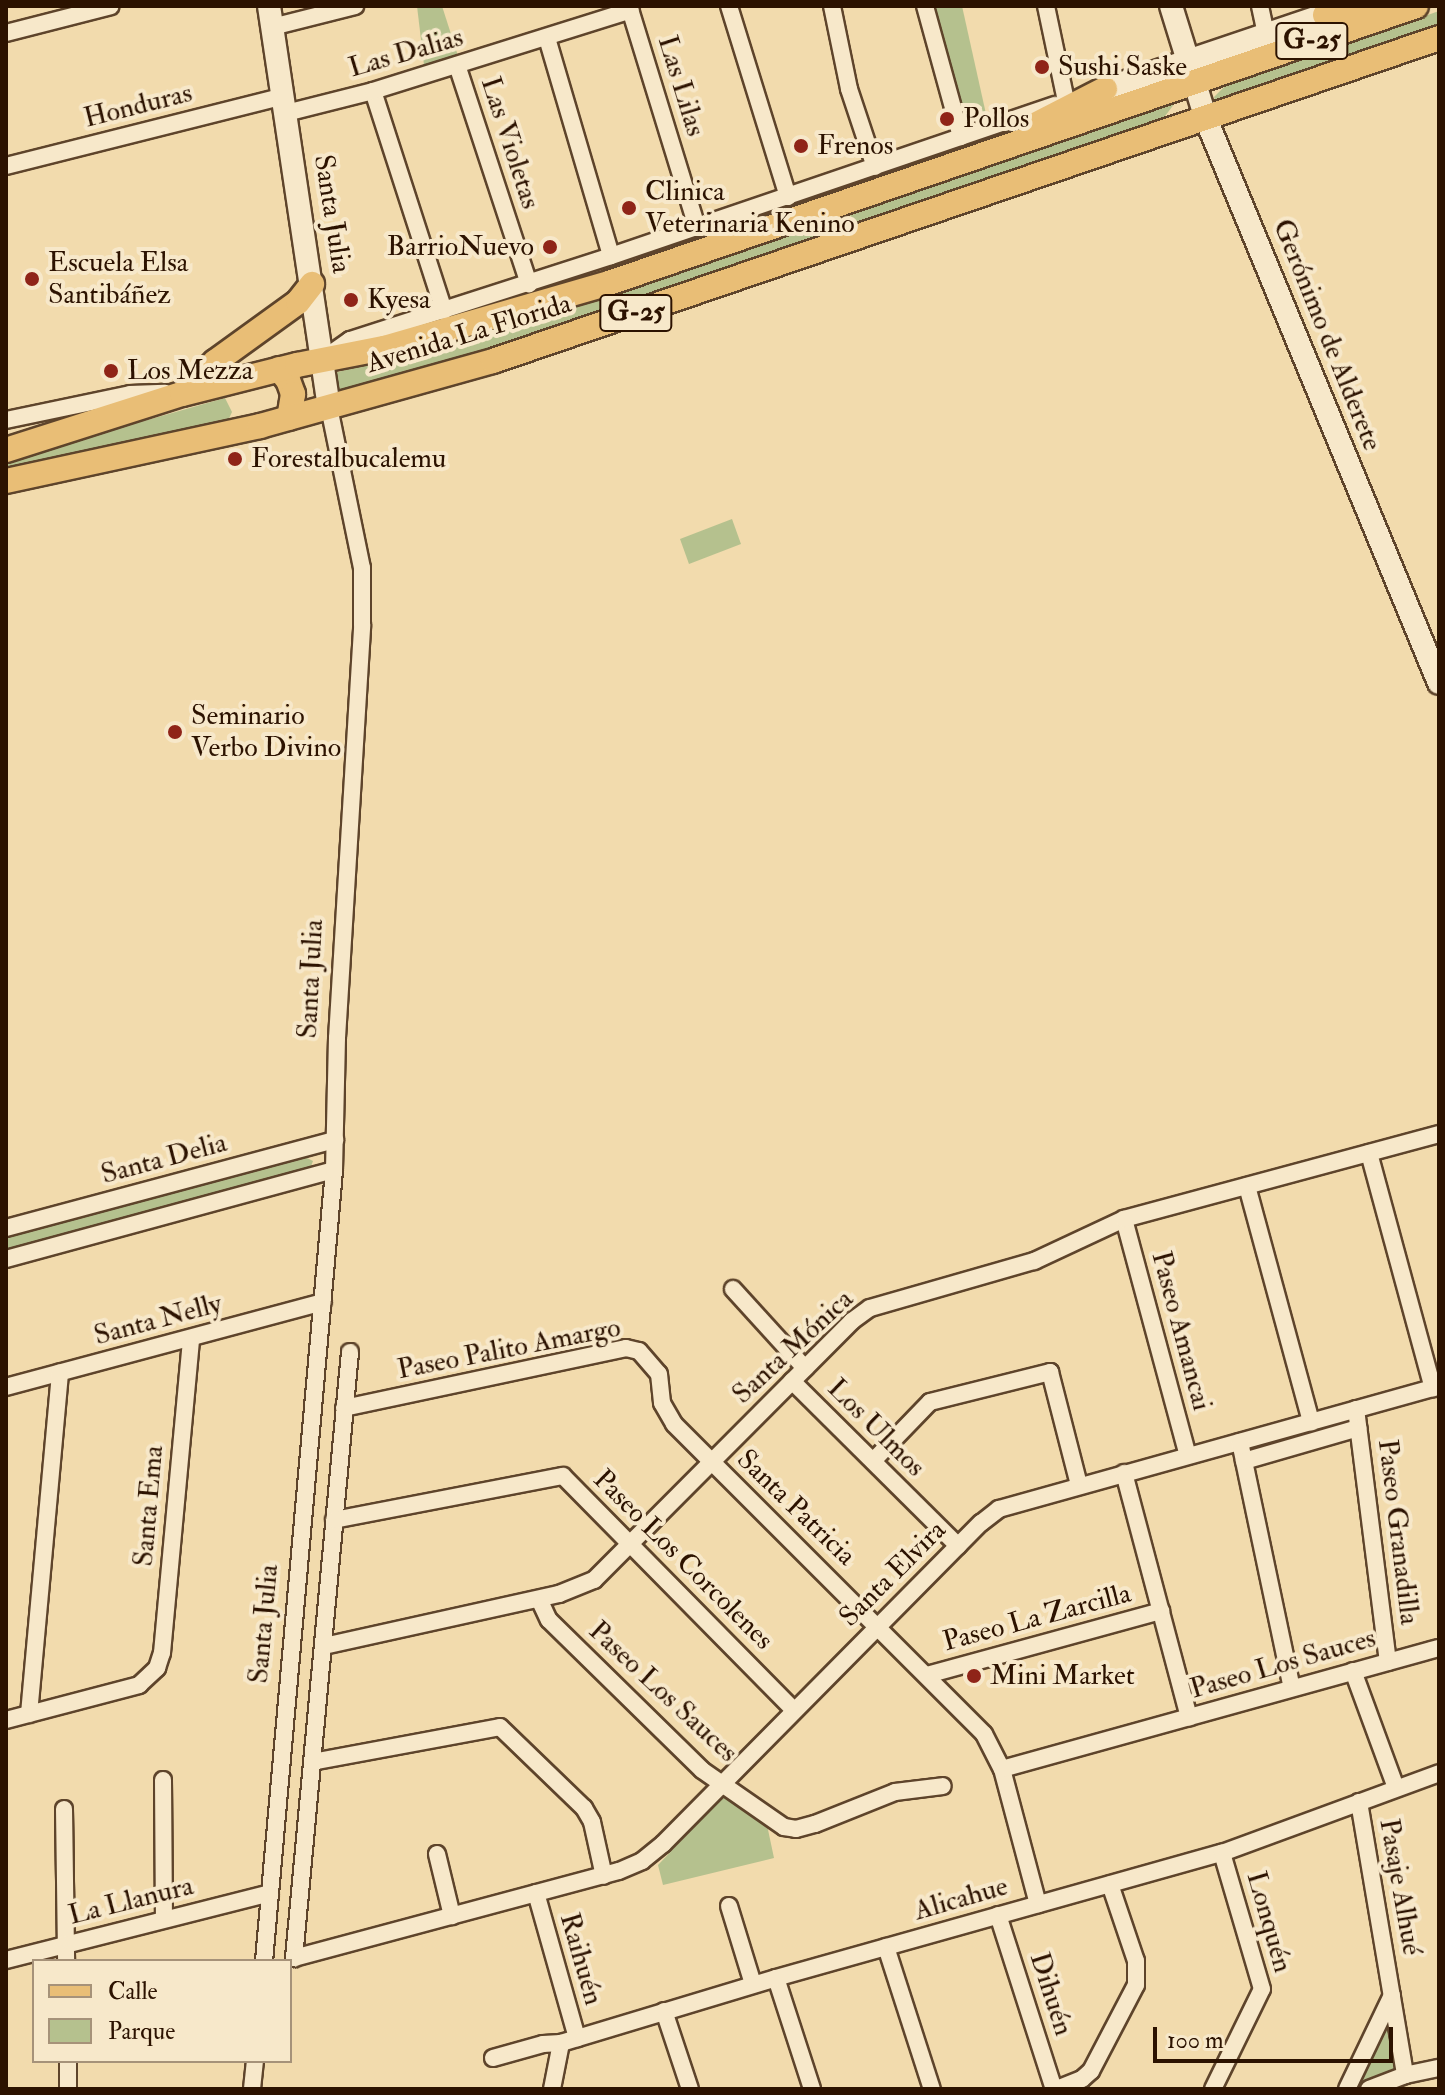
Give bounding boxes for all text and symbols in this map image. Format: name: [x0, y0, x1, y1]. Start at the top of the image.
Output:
road number: G-25: [1274, 19, 1350, 63]
street label: Las Dalias: [345, 21, 467, 85]
street label: Las Lilas: [650, 32, 712, 140]
place label: Sushi Saske: [1058, 50, 1187, 84]
marker: Sushi Saske: [1033, 58, 1051, 76]
street label: Las Violetas: [473, 73, 547, 213]
street label: Honduras: [80, 76, 196, 136]
place label: Pollos: [963, 102, 1029, 136]
marker: Pollos: [938, 110, 956, 128]
place label: Frenos: [817, 129, 893, 163]
marker: Frenos: [792, 137, 810, 155]
street label: Santa Julia: [306, 152, 358, 276]
place label: Clinica Veterinaria Kenino: [645, 175, 855, 241]
marker: Clinica Veterinaria Kenino: [620, 199, 638, 217]
street label: Gerónimo de Alderete: [1265, 214, 1389, 456]
place label: BarrioNuevo: [387, 230, 534, 264]
marker: BarrioNuevo: [541, 238, 559, 256]
place label: Escuela Elsa Santibáñez: [48, 246, 188, 312]
marker: Escuela Elsa Santibáñez: [23, 270, 41, 288]
place label: Kyesa: [367, 283, 431, 317]
street label: Avenida La Florida: [363, 287, 575, 381]
marker: Kyesa: [342, 291, 360, 309]
road number: G-25: [598, 291, 674, 335]
place label: Los Mezza: [127, 354, 253, 388]
marker: Los Mezza: [102, 362, 120, 380]
place label: Forestalbucalemu: [251, 442, 446, 476]
marker: Forestalbucalemu: [226, 450, 244, 468]
place label: Seminario Verbo Divino: [191, 699, 341, 765]
marker: Seminario Verbo Divino: [166, 723, 184, 741]
street label: Santa Julia: [291, 919, 331, 1039]
street label: Santa Delia: [98, 1126, 230, 1192]
street label: Paseo Amancai: [1144, 1248, 1218, 1414]
street label: Santa Mónica: [726, 1283, 860, 1411]
street label: Santa Nelly: [91, 1287, 225, 1353]
street label: Paseo Palito Amargo: [395, 1311, 623, 1387]
street label: Los Ulmos: [820, 1372, 932, 1484]
street label: Paseo Granadilla: [1370, 1437, 1426, 1627]
street label: Santa Patricia: [730, 1443, 862, 1573]
street label: Santa Ema: [127, 1444, 171, 1568]
street label: Paseo Los Corcolenes: [586, 1463, 780, 1657]
street label: Santa Elvira: [833, 1514, 953, 1634]
street label: Santa Julia: [242, 1563, 286, 1685]
street label: Paseo La Zarcilla: [939, 1577, 1135, 1659]
street label: Paseo Los Sauces: [582, 1614, 744, 1770]
street label: Paseo Los Sauces: [1186, 1621, 1380, 1707]
place label: Mini Market: [990, 1659, 1135, 1693]
marker: Mini Market: [965, 1667, 983, 1685]
street label: Pasaje Alhué: [1371, 1816, 1429, 1958]
street label: Lonquén: [1239, 1868, 1299, 1976]
street label: La Llanura: [65, 1869, 197, 1933]
street label: Alicahue: [910, 1870, 1012, 1928]
street label: Raihuén: [552, 1909, 610, 2009]
street label: Dihuén: [1022, 1948, 1080, 2040]
legend: [32, 1959, 292, 2063]
text: Calle: [108, 1976, 158, 2007]
scale bar: [1157, 2011, 1397, 2061]
text: Parque: [108, 2016, 175, 2047]
text: 100 m: [1167, 2025, 1224, 2056]

